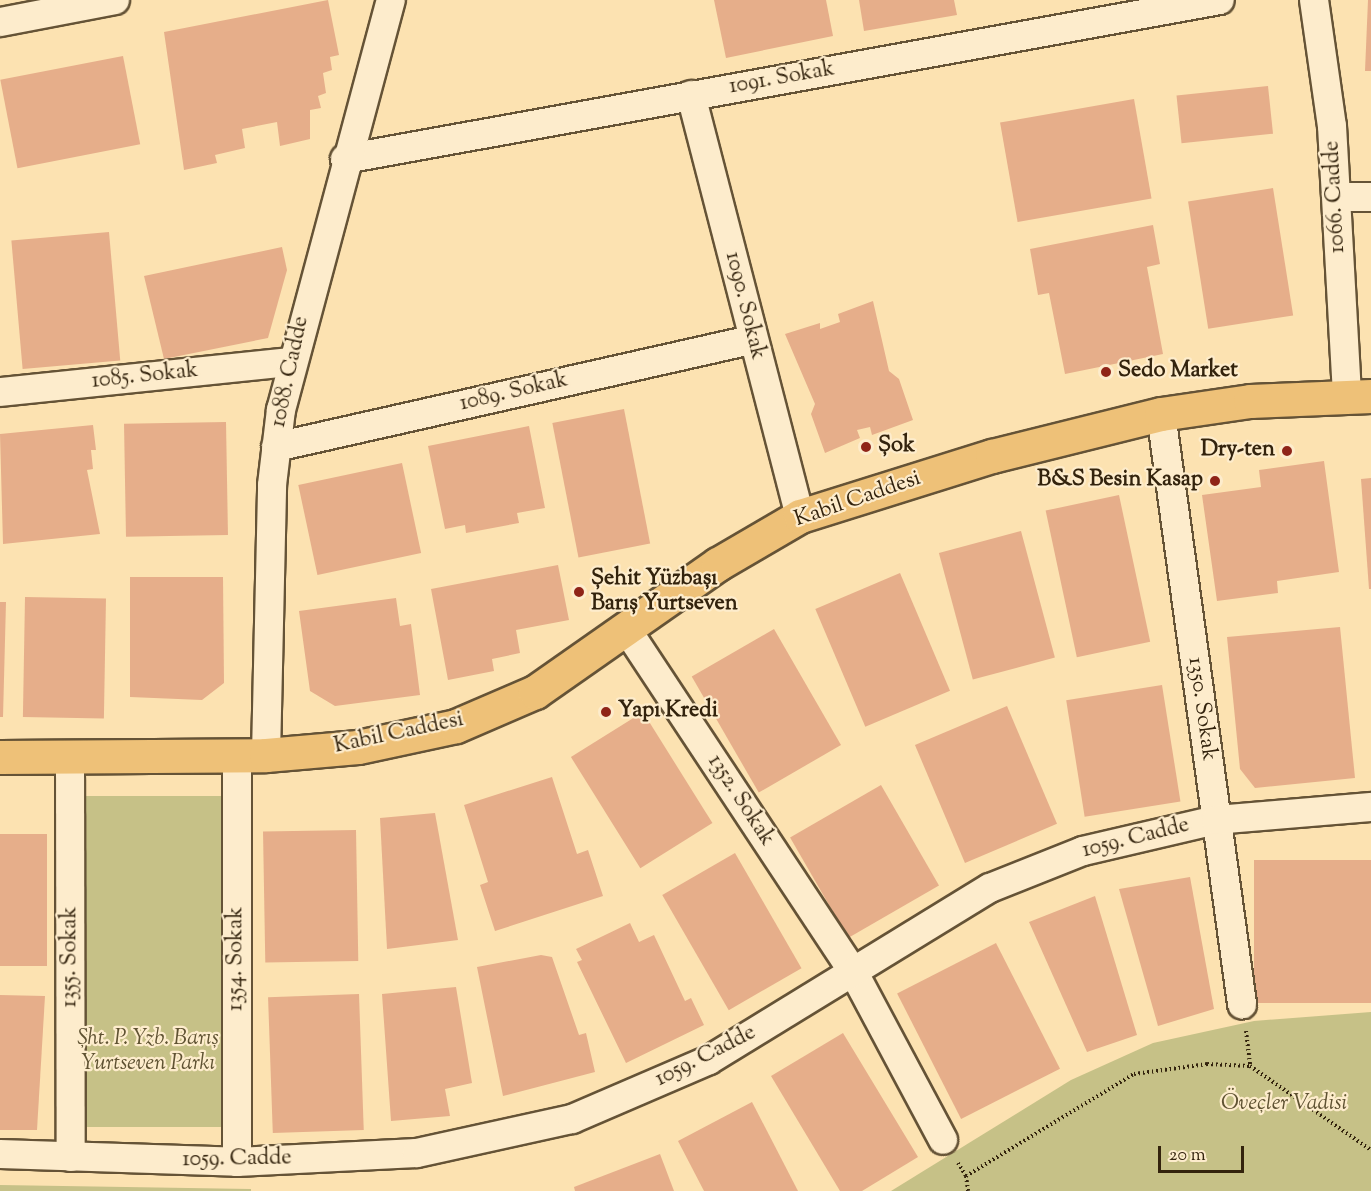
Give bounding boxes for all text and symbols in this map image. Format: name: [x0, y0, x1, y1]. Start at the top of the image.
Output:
street label: 1091. Sokak: [727, 57, 837, 101]
street label: 1066. Cadde: [1320, 140, 1352, 254]
street label: 1090. Sokak: [718, 249, 770, 363]
street label: 1088. Cadde: [266, 314, 316, 430]
street label: 1085. Sokak: [91, 358, 199, 396]
place label: Sedo Market: [1118, 359, 1238, 385]
marker: Sedo Market: [1099, 365, 1113, 379]
street label: 1089. Sokak: [457, 368, 571, 418]
place label: Şok: [878, 434, 915, 460]
place label: Dry-ten: [1201, 438, 1275, 464]
marker: Şok: [859, 440, 873, 454]
marker: Dry-ten: [1280, 444, 1294, 458]
street label: Kabil Caddesi: [791, 466, 925, 534]
place label: B&S Besin Kasap: [1037, 468, 1203, 494]
marker: B&S Besin Kasap: [1208, 474, 1222, 488]
place label: Şehit Yüzbaşı Barış Yurtseven: [591, 566, 738, 618]
marker: Şehit Yüzbaşı Barış Yurtseven: [572, 585, 586, 599]
street label: 1350. Sokak: [1181, 656, 1221, 762]
place label: Yapı Kredi: [618, 699, 718, 725]
marker: Yapı Kredi: [599, 705, 613, 719]
street label: Kabil Caddesi: [332, 707, 466, 761]
street label: 1352. Sokak: [701, 750, 779, 852]
street label: 1059. Cadde: [1080, 813, 1192, 865]
street label: 1355. Sokak: [58, 906, 84, 1008]
street label: 1354. Sokak: [224, 907, 250, 1011]
street label: 1059. Cadde: [651, 1020, 761, 1094]
park label: Şht. P. Yzb. Barış Yurtseven Parkı: [77, 1026, 219, 1078]
park label: Öveçler Vadisi: [1221, 1092, 1347, 1118]
scale bar: [1161, 1134, 1246, 1172]
text: 20 m: [1169, 1143, 1206, 1169]
street label: 1059. Cadde: [182, 1146, 292, 1174]

